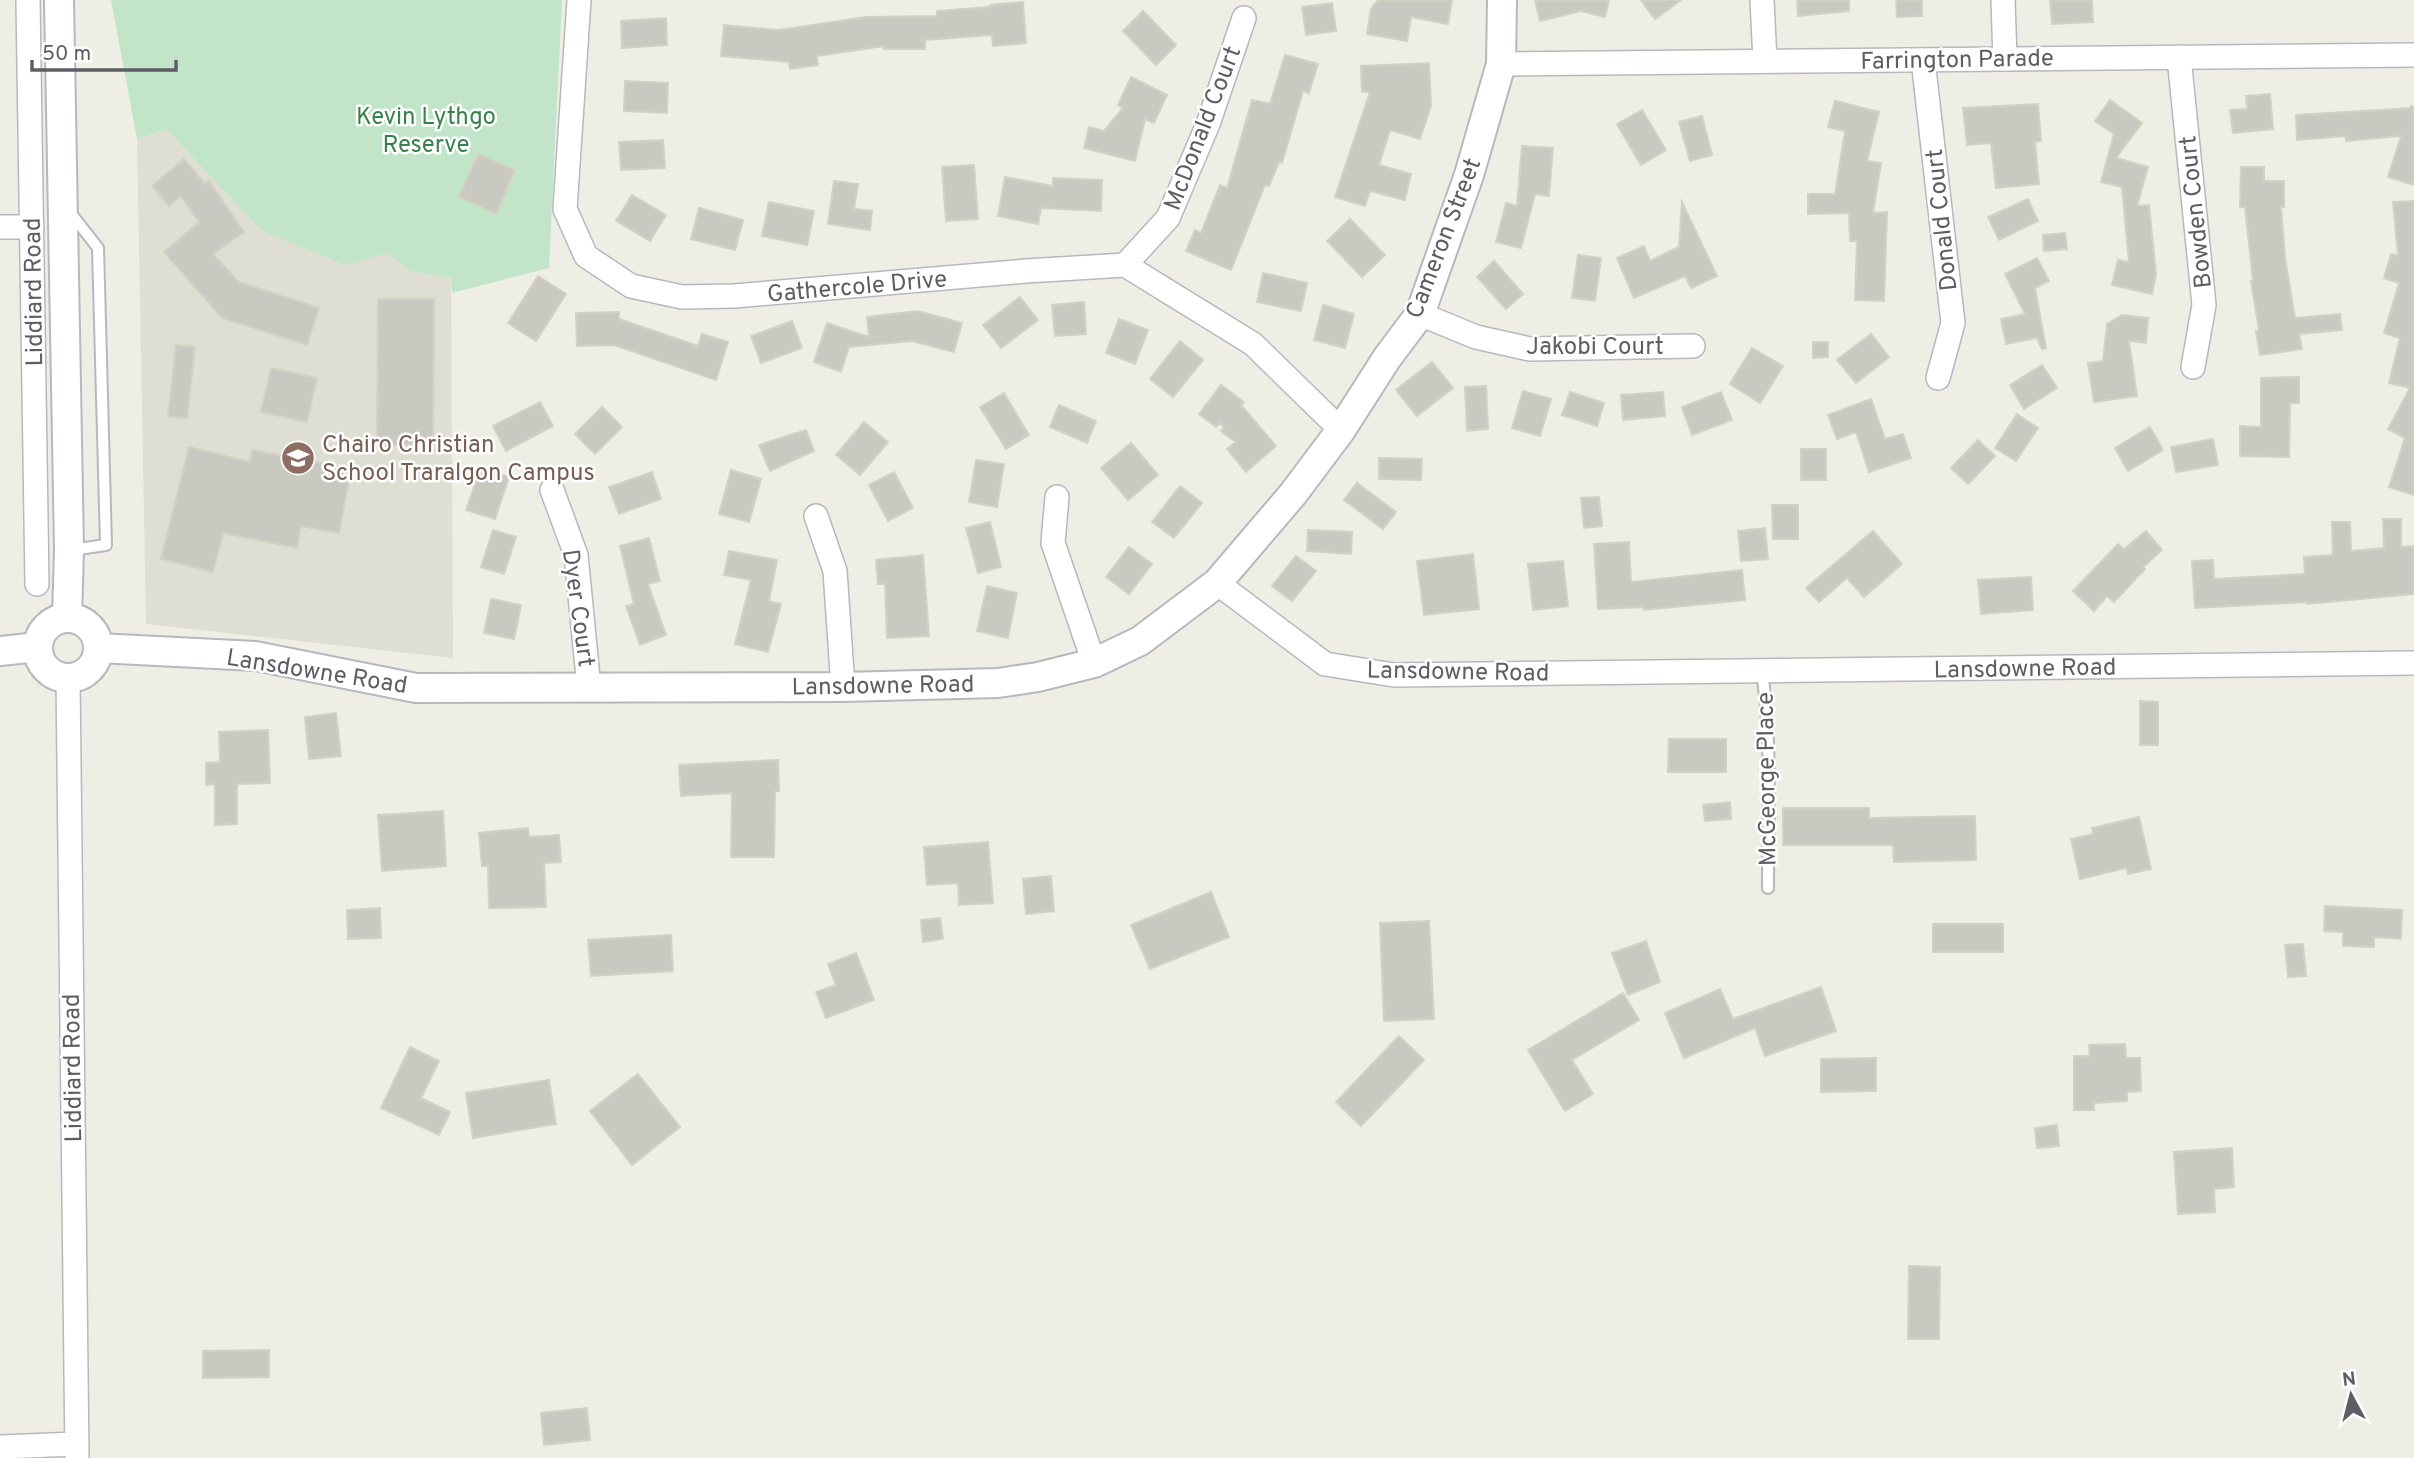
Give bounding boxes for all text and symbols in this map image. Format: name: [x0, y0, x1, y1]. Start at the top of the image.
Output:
scale bar: [32, 28, 175, 72]
text: 50 m: [42, 41, 91, 68]
street label: McDonald Court: [1159, 42, 1249, 215]
street label: Farrington Parade: [1860, 44, 2054, 78]
park label: Kevin Lythgo Reserve: [356, 103, 496, 161]
street label: Bowden Court: [2174, 134, 2220, 290]
street label: Donald Court: [1921, 147, 1965, 292]
street label: Cameron Street: [1400, 154, 1489, 323]
street label: Liddiard Road: [19, 217, 51, 367]
street label: Gathercole Drive: [766, 265, 948, 311]
street label: Jakobi Court: [1526, 333, 1664, 363]
place label: Chairo Christian School Traralgon Campus: [322, 431, 595, 489]
school or university icon: Chairo Christian School Traralgon Campus: [279, 439, 317, 477]
street label: Dyer Court: [554, 548, 600, 669]
street label: Lansdowne Road: [224, 644, 409, 702]
street label: Lansdowne Road: [1933, 653, 2117, 687]
street label: Lansdowne Road: [1366, 656, 1550, 690]
street label: Lansdowne Road: [791, 670, 975, 704]
street label: McGeorge Place: [1751, 692, 1785, 866]
street label: Liddiard Road: [58, 993, 90, 1143]
north arrow: [2316, 1360, 2386, 1430]
text: N: [2341, 1367, 2357, 1393]

